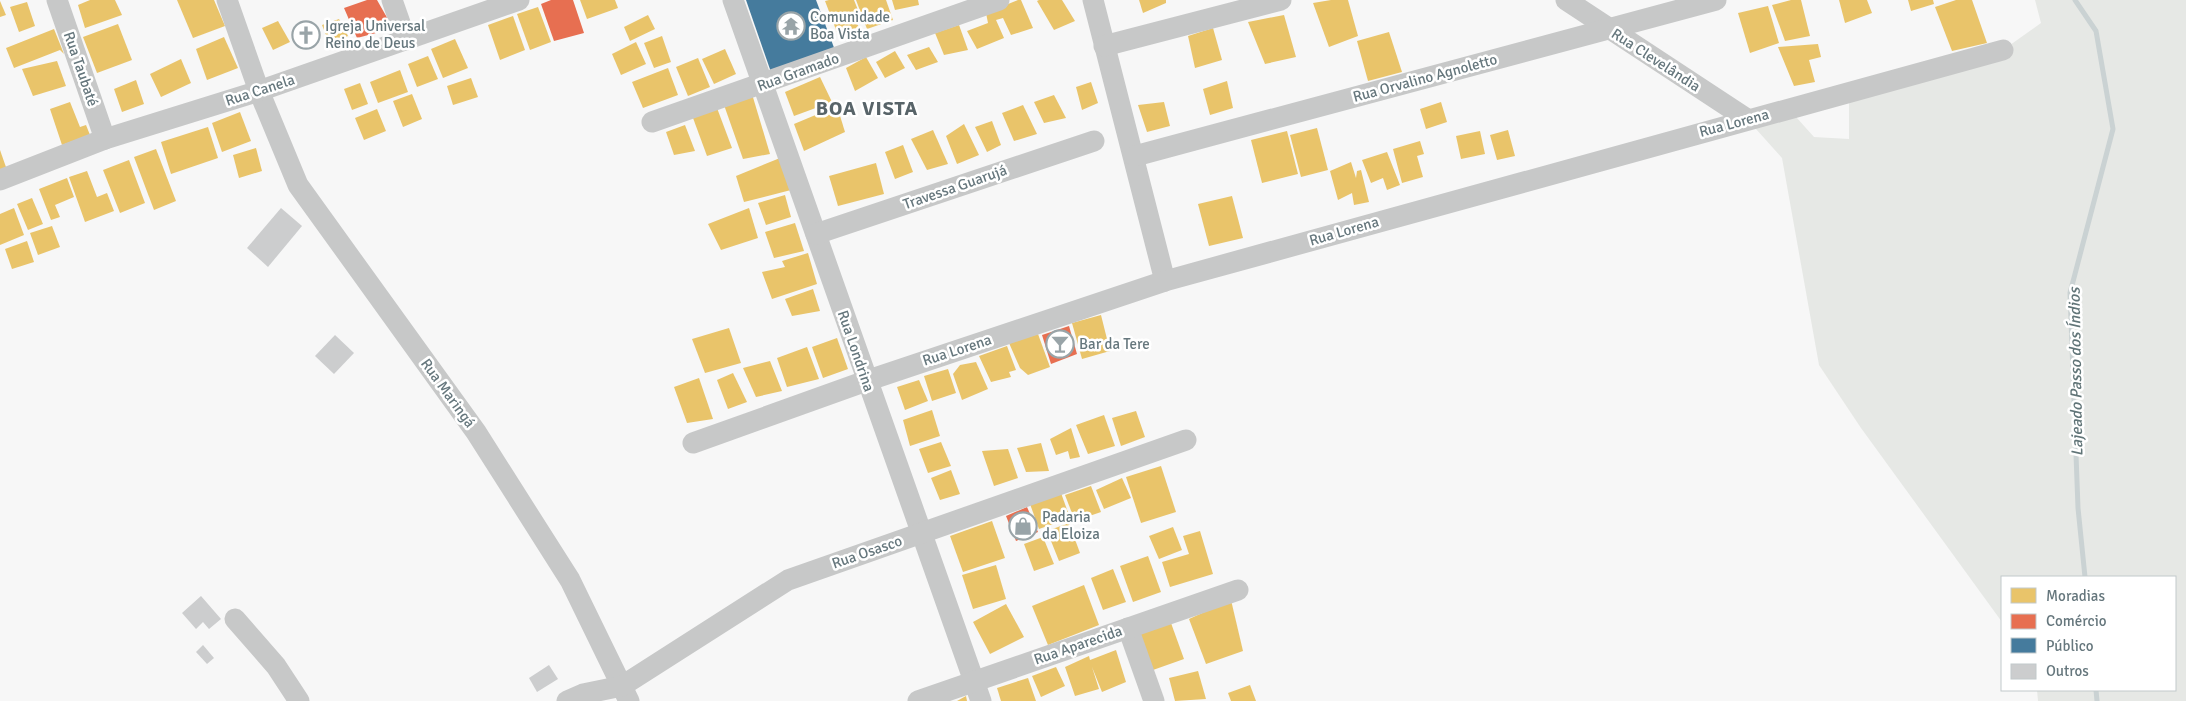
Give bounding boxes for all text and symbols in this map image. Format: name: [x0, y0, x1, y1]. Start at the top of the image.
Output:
place label: Comunidade Boa Vista: [810, 8, 890, 43]
temple icon: Comunidade Boa Vista: [776, 11, 806, 41]
place label: Igreja Universal Reino de Deus: [325, 17, 426, 52]
church icon: Igreja Universal Reino de Deus: [291, 20, 321, 50]
street label: Rua Clevelândia: [1608, 25, 1704, 95]
street label: Rua Taubaté: [60, 29, 102, 109]
street label: Rua Gramado: [755, 49, 842, 95]
street label: Rua Orvalino Agnoletto: [1351, 50, 1499, 106]
street label: Rua Canela: [223, 70, 297, 110]
district label: BOA VISTA: [816, 96, 918, 121]
street label: Rua Lorena: [1697, 105, 1771, 141]
street label: Travessa Guarujá: [901, 161, 1009, 213]
street label: Rua Lorena: [1307, 212, 1381, 250]
water label: Lajeado Passo dos Índios: [2064, 285, 2087, 456]
street label: Rua Londrina: [834, 308, 878, 394]
bar icon: Bar da Tere: [1045, 329, 1075, 359]
street label: Rua Lorena: [920, 330, 994, 370]
place label: Bar da Tere: [1079, 335, 1150, 353]
street label: Rua Maringá: [417, 355, 479, 431]
place label: Padaria da Eloiza: [1042, 508, 1100, 543]
shop icon: Padaria da Eloiza: [1008, 511, 1038, 541]
street label: Rua Osasco: [829, 532, 905, 572]
legend: [2001, 576, 2176, 691]
text: Moradias: [2046, 587, 2105, 605]
text: Comércio: [2046, 612, 2107, 630]
street label: Rua Aparecida: [1032, 621, 1124, 669]
text: Público: [2046, 637, 2094, 655]
text: Outros: [2046, 662, 2089, 680]

